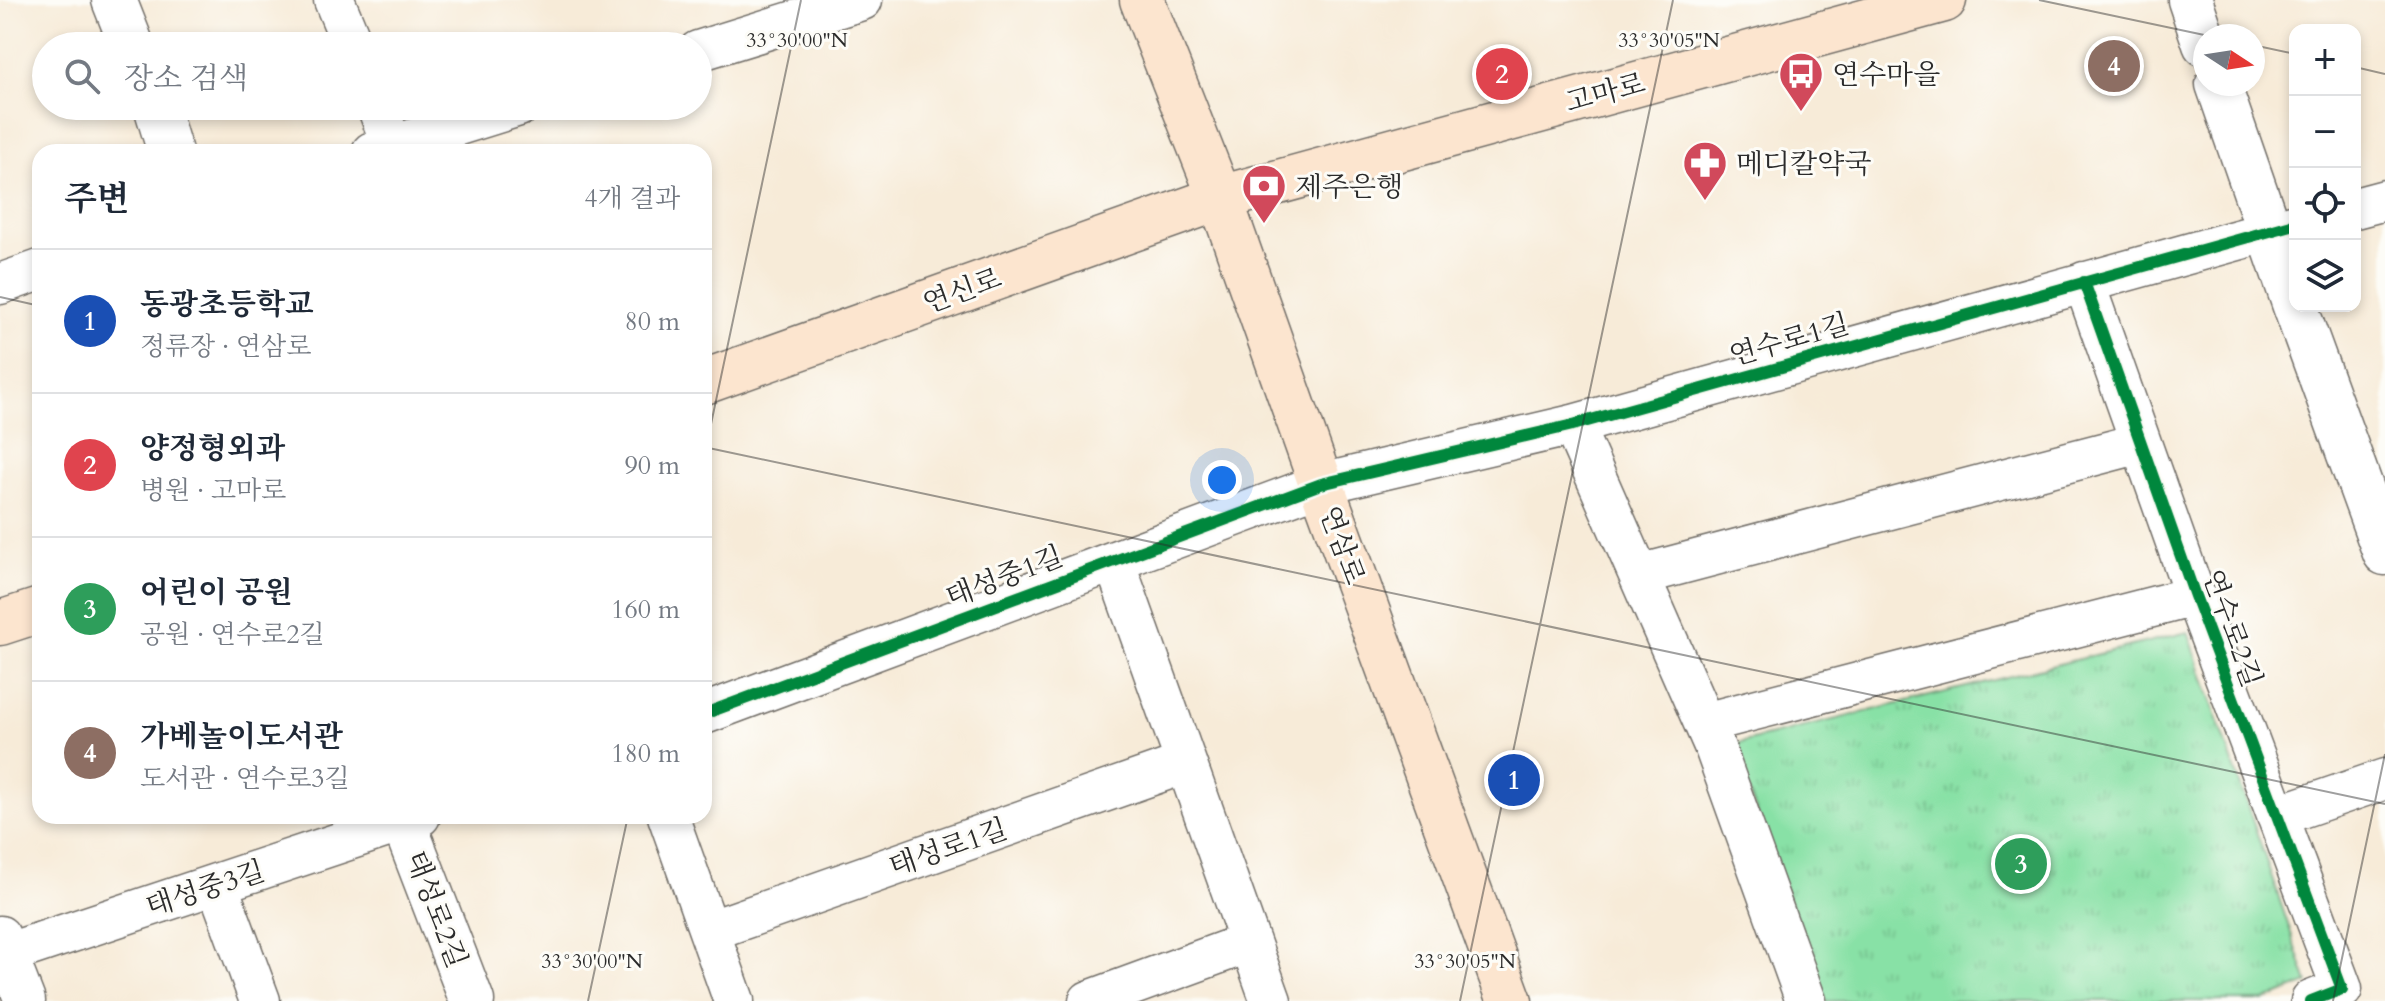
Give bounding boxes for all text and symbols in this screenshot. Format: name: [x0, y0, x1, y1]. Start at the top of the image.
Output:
north arrow: [2193, 24, 2265, 96]
map controls: [2289, 24, 2361, 312]
button: +: [2289, 24, 2361, 96]
text: 33°30'00"N: [746, 27, 848, 54]
text: 33°30'05"N: [1618, 27, 1720, 54]
search box: [32, 32, 712, 120]
pin: 4: [2088, 36, 2140, 96]
pin: 2: [1476, 44, 1528, 104]
bus stop icon: 연수마을: [1777, 50, 1825, 113]
icon: search: [60, 54, 104, 98]
place label: 연수마을: [1832, 56, 1940, 94]
text: 장소 검색: [124, 58, 248, 99]
street label: 고마로: [1561, 64, 1649, 122]
button: −: [2289, 96, 2361, 168]
pharmacy icon: 메디칼약국: [1681, 139, 1729, 202]
place label: 메디칼약국: [1736, 145, 1871, 183]
bank icon: 제주은행: [1240, 162, 1288, 225]
place label: 제주은행: [1295, 168, 1403, 206]
button: locate: [2289, 168, 2361, 240]
text: 주변: [64, 176, 130, 222]
text: 4개 결과: [584, 181, 680, 216]
button: layers: [2289, 240, 2361, 312]
street label: 연신로: [918, 259, 1007, 323]
text: 동광초등학교: [140, 284, 314, 325]
text: 1: [83, 304, 97, 339]
text: 80 m: [624, 304, 680, 339]
street label: 연수로1길: [1725, 305, 1853, 375]
text: 정류장 · 연삼로: [140, 329, 311, 364]
text: 양정형외과: [140, 428, 285, 469]
text: 2: [83, 448, 97, 483]
text: 90 m: [624, 448, 680, 483]
your location: [1202, 460, 1242, 500]
text: 병원 · 고마로: [140, 473, 286, 508]
street label: 연삼로: [1310, 501, 1374, 590]
street label: 태성중1길: [940, 537, 1068, 617]
street label: 연수로2길: [2193, 564, 2271, 692]
text: 어린이 공원: [140, 572, 293, 613]
text: 3: [83, 592, 97, 627]
text: 160 m: [611, 592, 680, 627]
text: 공원 · 연수로2길: [140, 617, 325, 652]
text: 가베놀이도서관: [140, 716, 343, 757]
text: 4: [83, 736, 97, 771]
text: 180 m: [611, 736, 680, 771]
pin: 1: [1488, 750, 1540, 810]
text: 도서관 · 연수로3길: [140, 761, 350, 796]
street label: 태성로1길: [884, 810, 1012, 886]
pin: 3: [1995, 834, 2047, 894]
street label: 태성로2길: [396, 845, 476, 973]
street label: 태성중3길: [141, 852, 269, 926]
text: 33°30'00"N: [541, 948, 643, 975]
text: 33°30'05"N: [1414, 948, 1516, 975]

